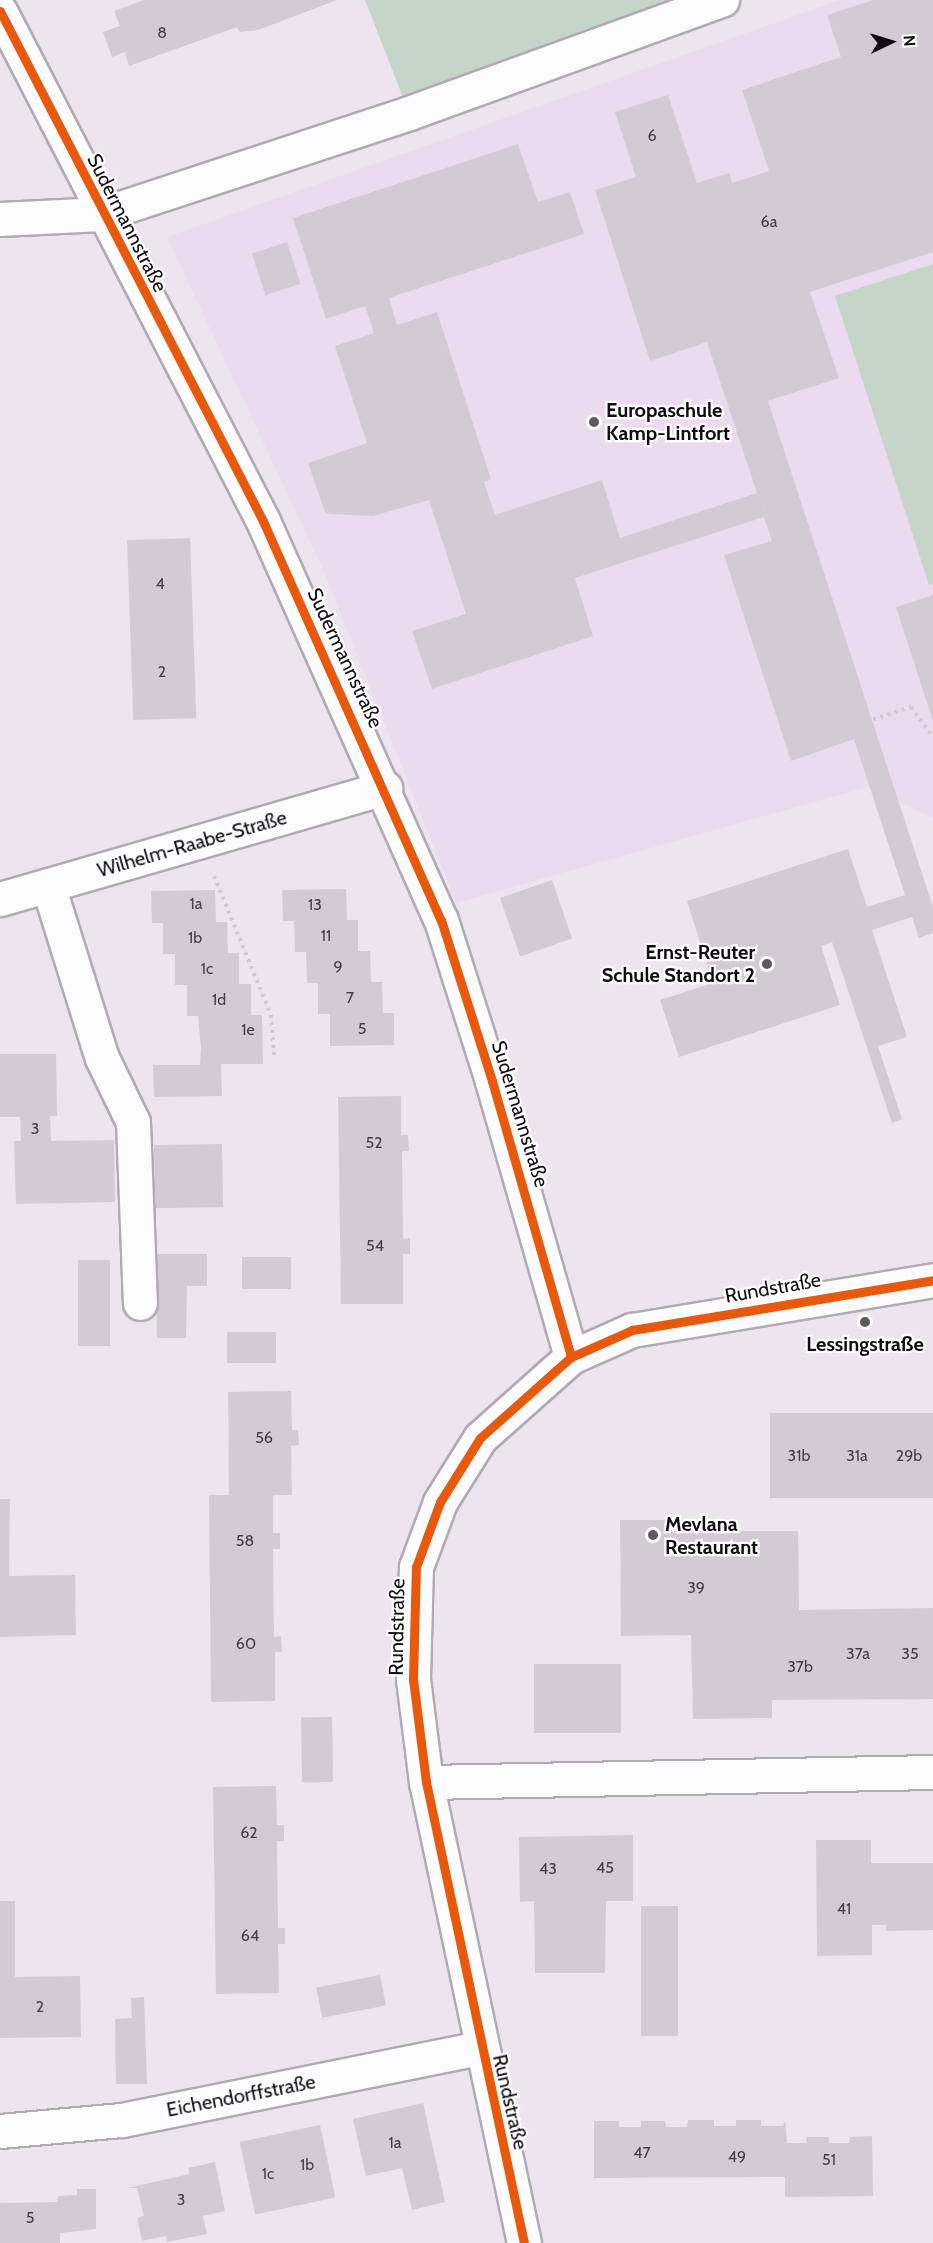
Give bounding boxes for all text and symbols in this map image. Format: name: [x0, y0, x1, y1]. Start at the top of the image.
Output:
north arrow: [861, 12, 921, 72]
house number: 8: [157, 23, 167, 43]
text: N: [900, 34, 919, 47]
house number: 6: [647, 126, 657, 146]
street label: Sudermannstraße: [82, 150, 172, 296]
house number: 6a: [761, 212, 777, 232]
place label: Europaschule Kamp-Lintfort: [606, 398, 730, 445]
marker: Europaschule Kamp-Lintfort: [587, 415, 601, 429]
house number: 4: [155, 574, 165, 594]
street label: Sudermannstraße: [302, 584, 388, 732]
house number: 2: [158, 662, 166, 682]
street label: Wilhelm-Raabe-Straße: [95, 805, 289, 883]
house number: 1a: [190, 894, 202, 914]
house number: 13: [308, 895, 322, 915]
house number: 11: [321, 926, 331, 946]
house number: 1b: [188, 928, 202, 948]
place label: Ernst-Reuter Schule Standort 2: [602, 940, 755, 987]
house number: 9: [333, 957, 343, 977]
marker: Ernst-Reuter Schule Standort 2: [760, 957, 774, 971]
house number: 1c: [201, 959, 213, 979]
house number: 7: [346, 988, 354, 1008]
house number: 1d: [212, 990, 226, 1010]
house number: 5: [358, 1019, 366, 1039]
house number: 1e: [241, 1020, 255, 1040]
street label: Sudermannstraße: [486, 1038, 554, 1190]
house number: 3: [31, 1119, 39, 1139]
house number: 52: [365, 1133, 383, 1153]
house number: 54: [366, 1236, 384, 1256]
street label: Rundstraße: [723, 1268, 823, 1308]
marker: Lessingstraße: [858, 1315, 872, 1329]
place label: Lessingstraße: [806, 1332, 924, 1356]
house number: 56: [255, 1428, 273, 1448]
house number: 31b: [788, 1446, 810, 1466]
house number: 31a: [846, 1446, 868, 1466]
house number: 29b: [896, 1446, 922, 1466]
place label: Mevlana Restaurant: [665, 1512, 758, 1559]
marker: Mevlana Restaurant: [646, 1528, 660, 1542]
house number: 58: [236, 1531, 254, 1551]
street label: Rundstraße: [384, 1578, 410, 1676]
house number: 39: [687, 1578, 705, 1598]
house number: 60: [236, 1634, 256, 1654]
house number: 37a: [846, 1644, 870, 1664]
house number: 35: [901, 1644, 919, 1664]
house number: 37b: [787, 1657, 813, 1677]
house number: 62: [240, 1823, 258, 1843]
house number: 45: [596, 1858, 614, 1878]
house number: 43: [539, 1859, 557, 1879]
house number: 41: [837, 1899, 851, 1919]
house number: 64: [241, 1926, 259, 1946]
house number: 2: [36, 1997, 44, 2017]
street label: Rundstraße: [487, 2052, 533, 2152]
street label: Eichendorffstraße: [164, 2070, 318, 2122]
house number: 1a: [389, 2133, 401, 2153]
house number: 47: [633, 2143, 651, 2163]
house number: 49: [728, 2147, 746, 2167]
house number: 51: [822, 2150, 836, 2170]
house number: 1b: [300, 2155, 314, 2175]
house number: 1c: [262, 2164, 274, 2184]
house number: 3: [177, 2190, 185, 2210]
house number: 5: [26, 2208, 34, 2228]

